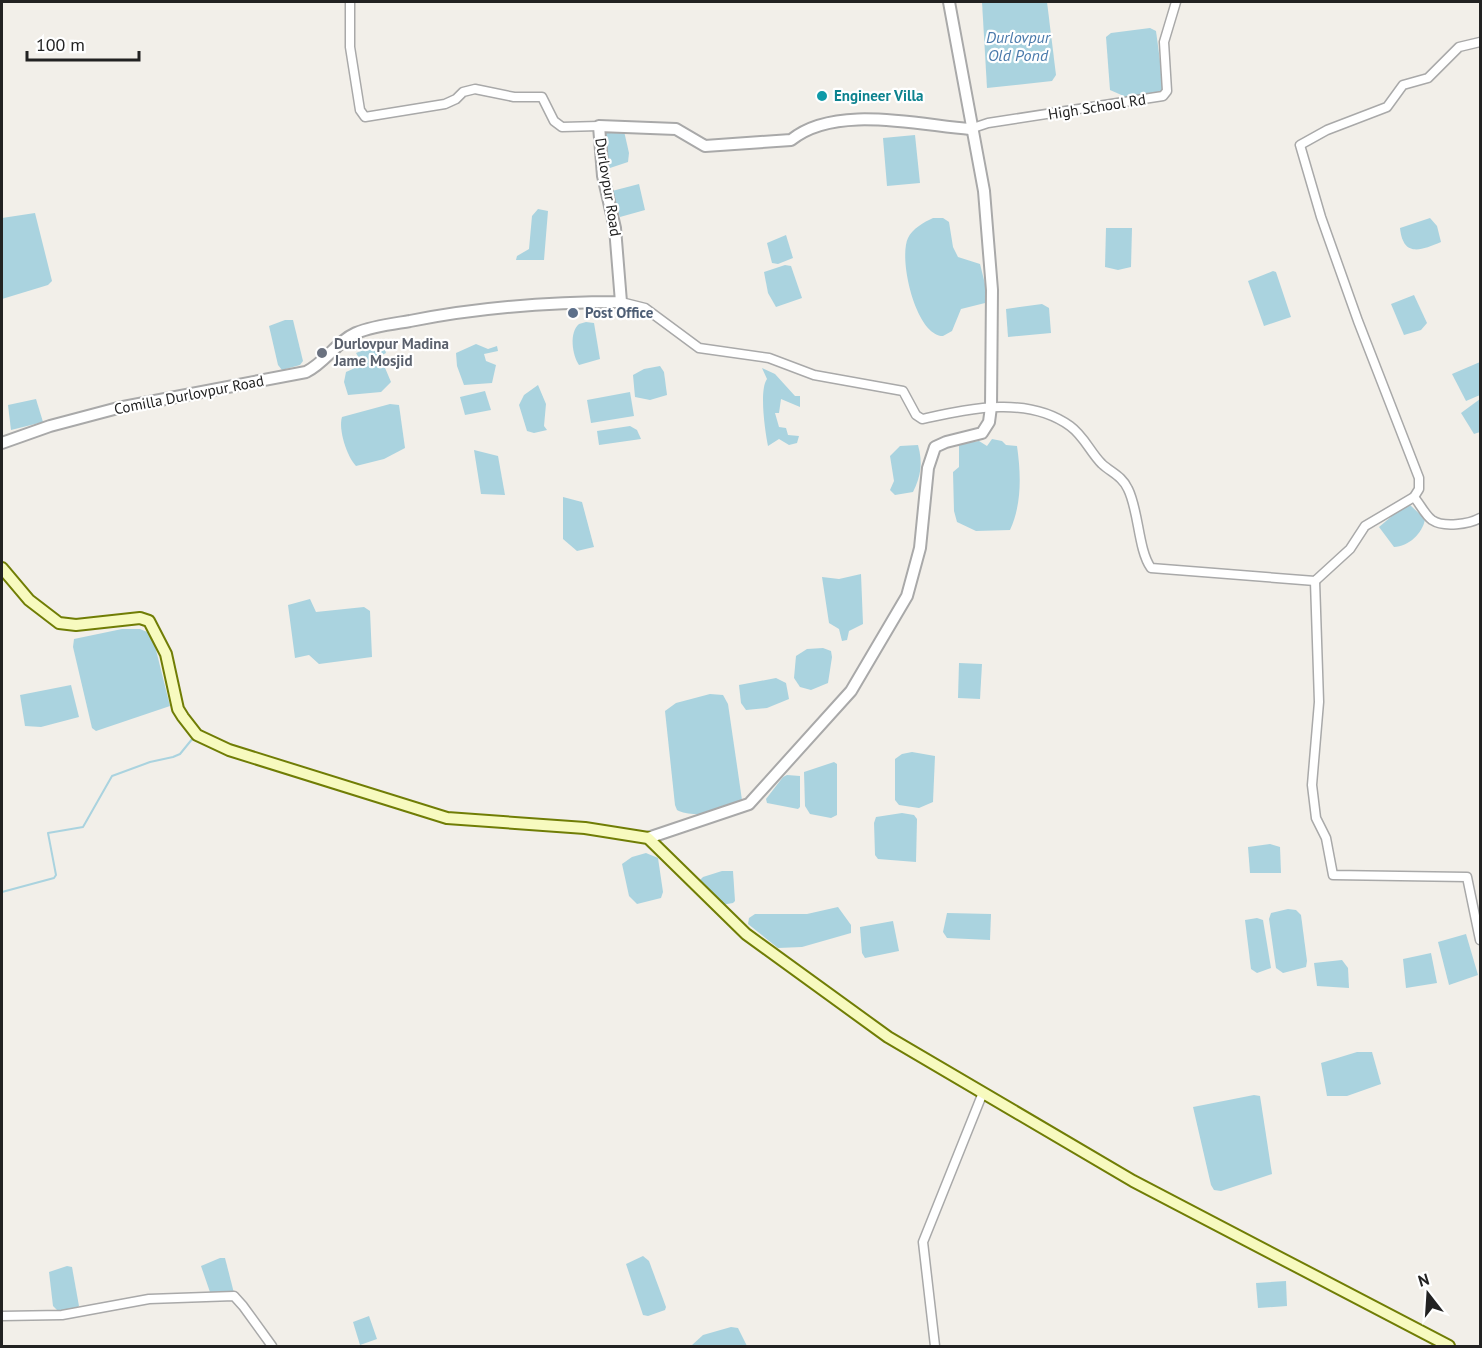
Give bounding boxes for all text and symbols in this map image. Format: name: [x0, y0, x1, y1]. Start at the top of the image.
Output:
scale bar: [27, 24, 140, 62]
water label: Durlovpur Old Pond: [986, 27, 1052, 65]
text: 100 m: [36, 33, 85, 56]
place label: Engineer Villa: [834, 86, 923, 105]
marker: Engineer Villa: [815, 89, 829, 103]
street label: High School Rd: [1047, 89, 1147, 124]
street label: Durlovpur Road: [591, 136, 626, 238]
place label: Post Office: [585, 303, 654, 322]
marker: Post Office: [566, 306, 580, 320]
place label: Durlovpur Madina Jame Mosjid: [333, 334, 449, 370]
marker: Durlovpur Madina Jame Mosjid: [315, 346, 329, 360]
street label: Comilla Durlovpur Road: [112, 371, 265, 418]
north arrow: [1398, 1264, 1458, 1324]
text: N: [1416, 1269, 1432, 1291]

